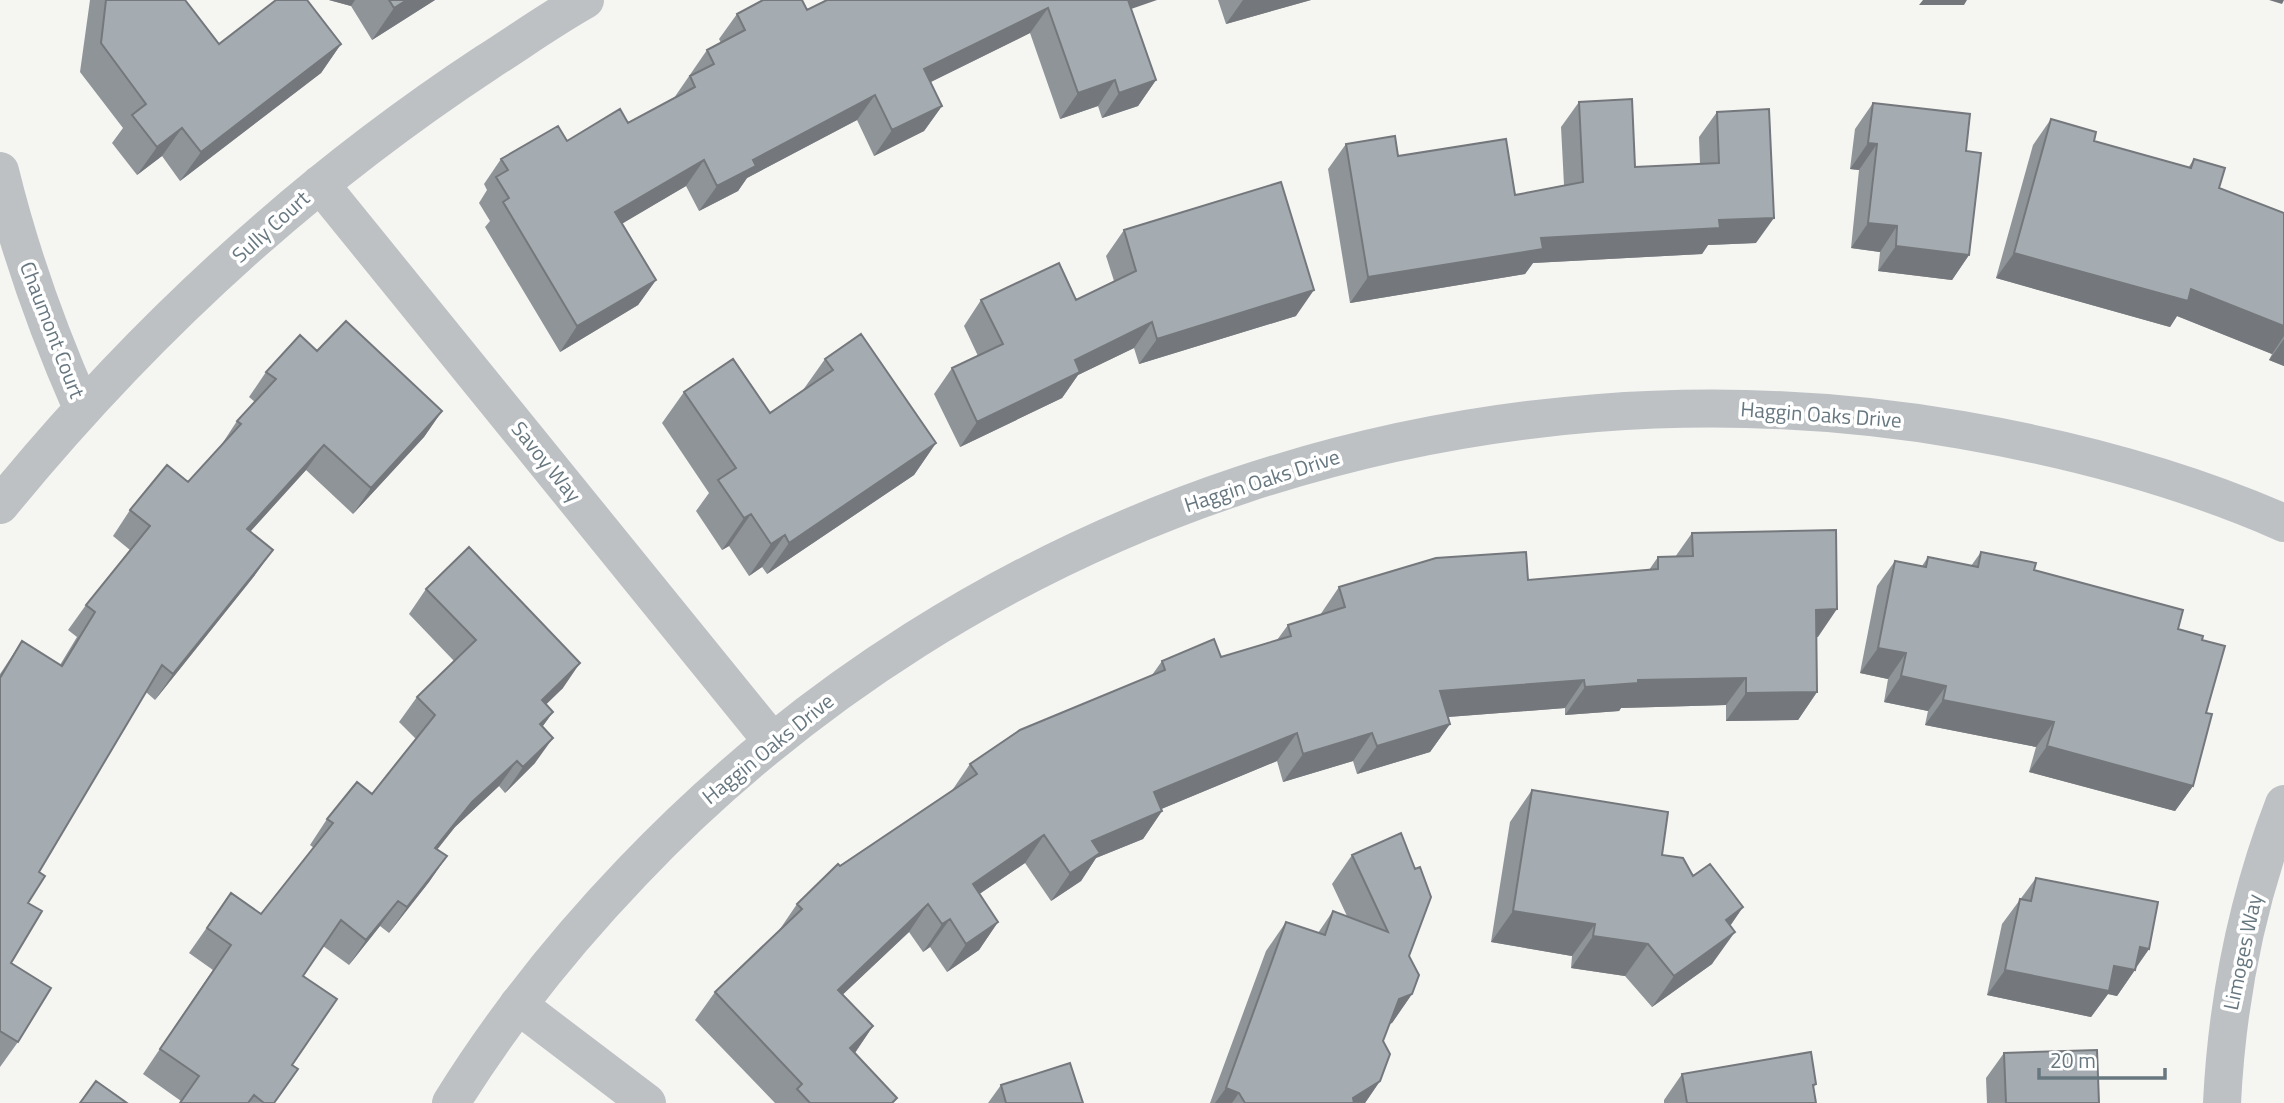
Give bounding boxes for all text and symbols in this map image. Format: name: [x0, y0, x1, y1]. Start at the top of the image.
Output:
street label: Sully Court: [224, 182, 317, 270]
street label: Chaumont Court: [12, 257, 94, 403]
street label: Haggin Oaks Drive: [1739, 392, 1903, 436]
street label: Savoy Way: [504, 414, 589, 509]
street label: Haggin Oaks Drive: [1180, 440, 1343, 520]
street label: Haggin Oaks Drive: [695, 685, 840, 811]
street label: Limoges Way: [2214, 891, 2270, 1013]
scale bar: [2039, 1036, 2165, 1080]
text: 20 m: [2050, 1044, 2096, 1076]

